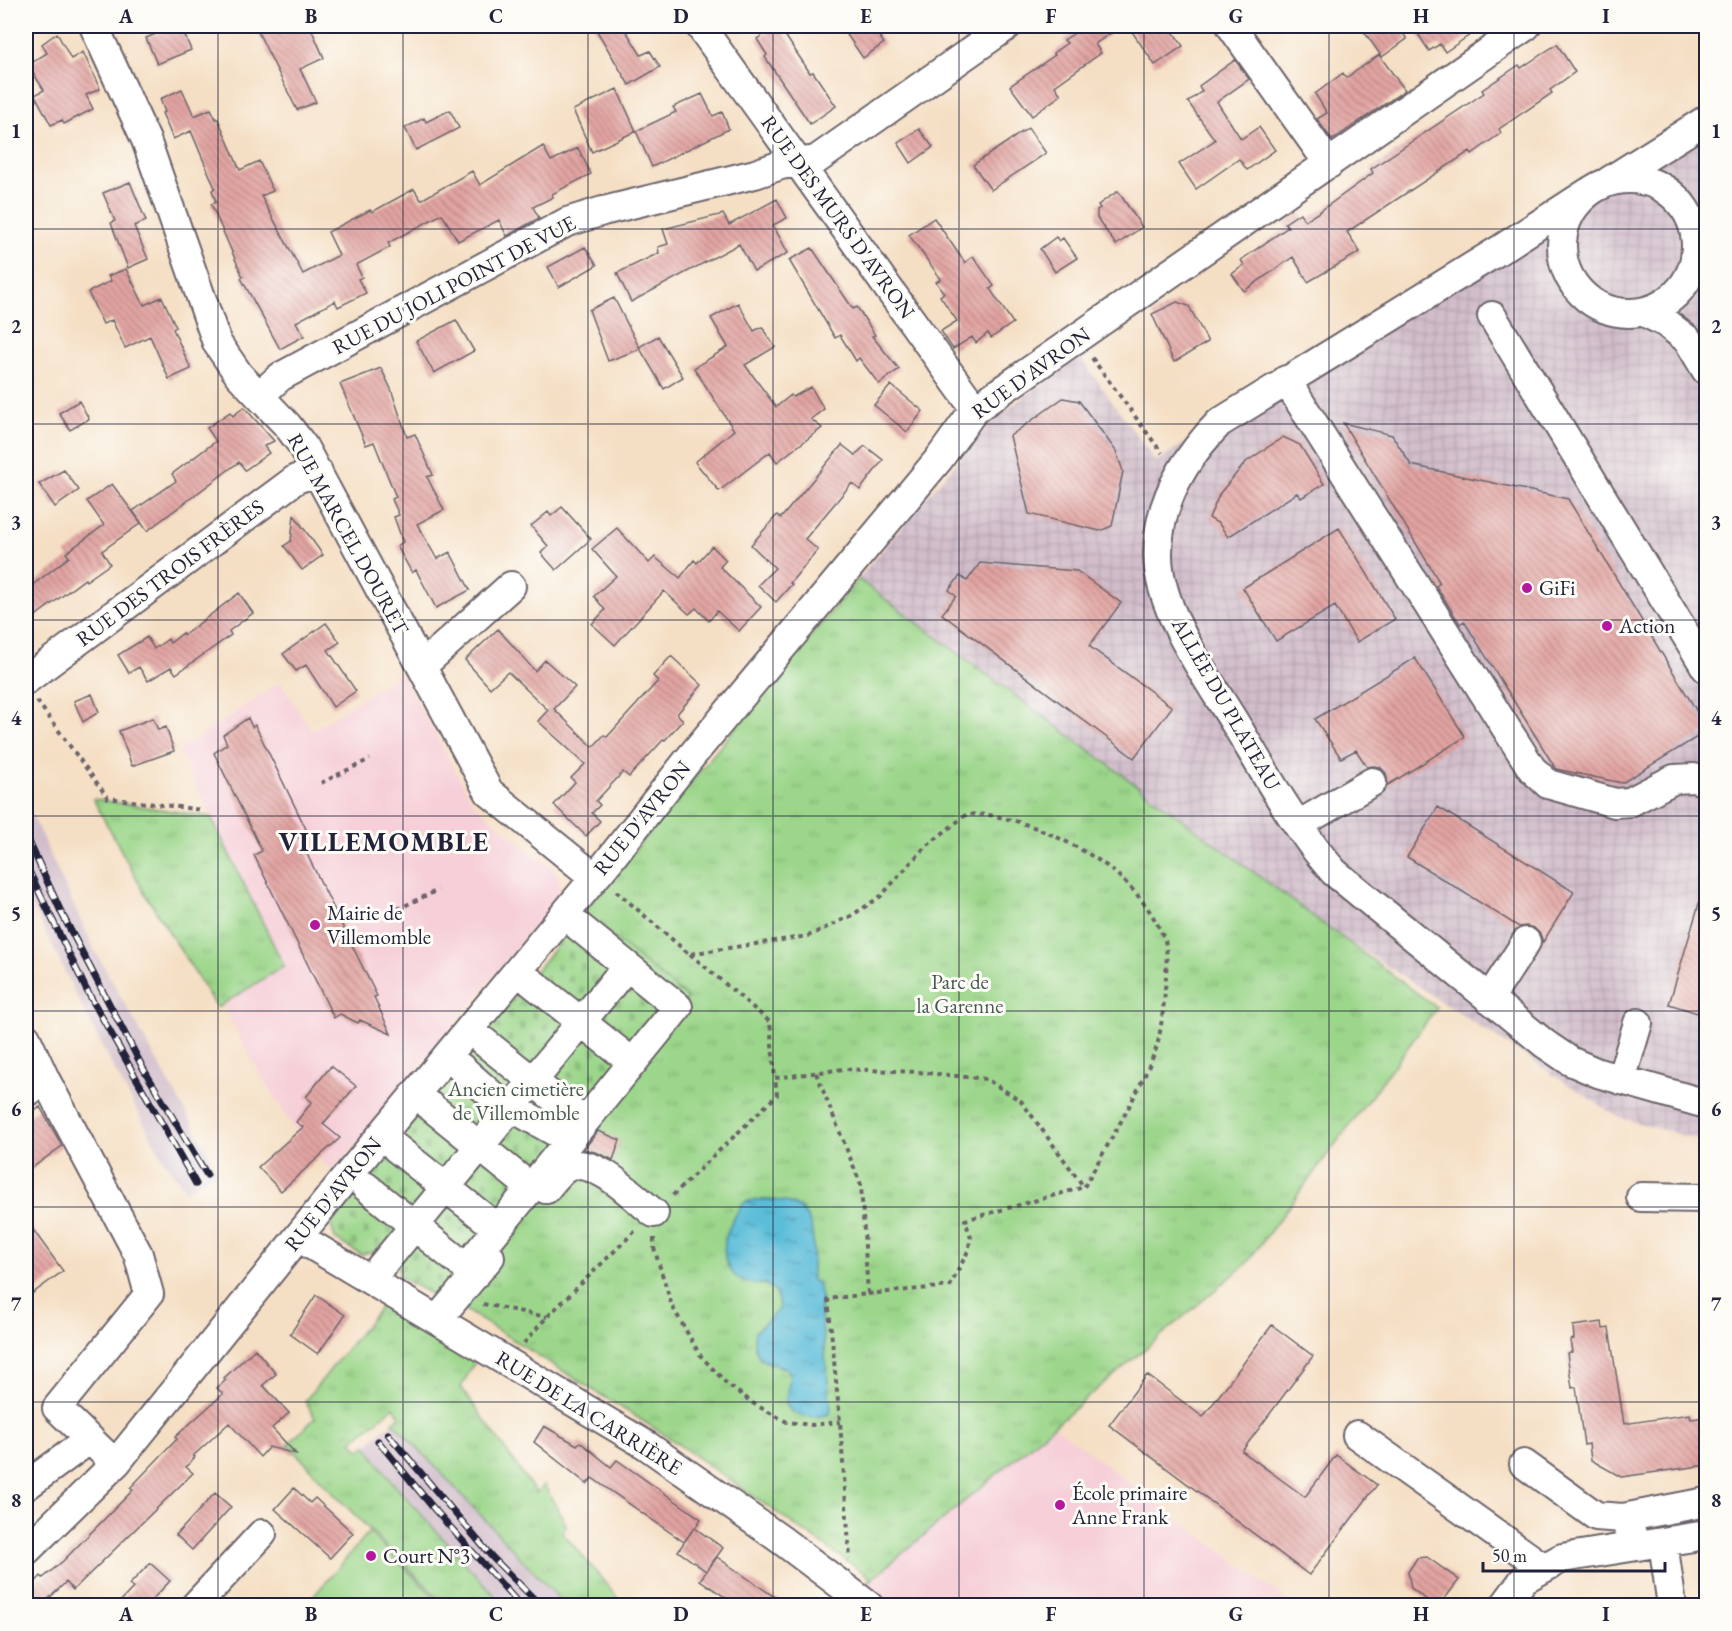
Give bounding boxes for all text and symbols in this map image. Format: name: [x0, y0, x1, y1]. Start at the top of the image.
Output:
text: A: [118, 3, 134, 29]
text: B: [305, 3, 317, 29]
text: C: [489, 3, 503, 29]
text: D: [673, 3, 689, 29]
text: E: [860, 3, 872, 29]
text: F: [1046, 3, 1057, 29]
text: G: [1229, 3, 1243, 29]
text: H: [1413, 3, 1429, 29]
text: I: [1602, 3, 1610, 29]
street label: RUE DES MURS D'AVRON: [756, 110, 922, 324]
text: 1: [11, 118, 21, 144]
text: 1: [1711, 118, 1721, 144]
street label: RUE DU JOLI POINT DE VUE: [327, 209, 580, 360]
text: 2: [11, 313, 22, 339]
text: 2: [1711, 313, 1722, 339]
street label: RUE D'AVRON: [966, 320, 1096, 425]
street label: RUE MARCEL DOURET: [282, 428, 416, 640]
street label: RUE DES TROIS FRÈRES: [70, 493, 269, 652]
text: 3: [11, 509, 21, 535]
text: 3: [1711, 509, 1721, 535]
place label: GiFi: [1539, 574, 1575, 601]
marker: GiFi: [1520, 581, 1534, 595]
street label: ALLÉE DU PLATEAU: [1166, 612, 1287, 795]
place label: Action: [1618, 612, 1675, 639]
marker: Action: [1600, 619, 1614, 633]
text: 4: [11, 705, 22, 731]
text: 4: [1711, 705, 1722, 731]
street label: RUE D'AVRON: [587, 755, 696, 881]
district label: VILLEMOMBLE: [279, 824, 489, 859]
place label: Mairie de Villemomble: [327, 899, 431, 950]
text: 5: [11, 900, 21, 926]
text: 5: [1711, 900, 1721, 926]
marker: Mairie de Villemomble: [308, 918, 322, 932]
park label: Parc de la Garenne: [917, 968, 1003, 1019]
park label: Ancien cimetière de Villemomble: [447, 1075, 584, 1126]
text: 6: [11, 1096, 22, 1122]
text: 6: [1711, 1096, 1722, 1122]
street label: RUE D'AVRON: [278, 1131, 387, 1257]
text: 7: [11, 1291, 22, 1317]
text: 7: [1711, 1291, 1722, 1317]
street label: RUE DE LA CARRIÈRE: [491, 1344, 688, 1481]
place label: École primaire Anne Frank: [1071, 1479, 1187, 1530]
text: 8: [11, 1487, 21, 1513]
text: 8: [1711, 1487, 1721, 1513]
marker: École primaire Anne Frank: [1053, 1498, 1067, 1512]
scale bar: [1483, 1535, 1664, 1573]
place label: Court N°3: [383, 1542, 470, 1569]
text: 50 m: [1492, 1544, 1527, 1567]
marker: Court N°3: [364, 1549, 378, 1563]
text: A: [118, 1601, 134, 1627]
text: B: [305, 1601, 317, 1627]
text: C: [489, 1601, 503, 1627]
text: D: [673, 1601, 689, 1627]
text: E: [860, 1601, 872, 1627]
text: F: [1046, 1601, 1057, 1627]
text: G: [1229, 1601, 1243, 1627]
text: H: [1413, 1601, 1429, 1627]
text: I: [1602, 1601, 1610, 1627]

